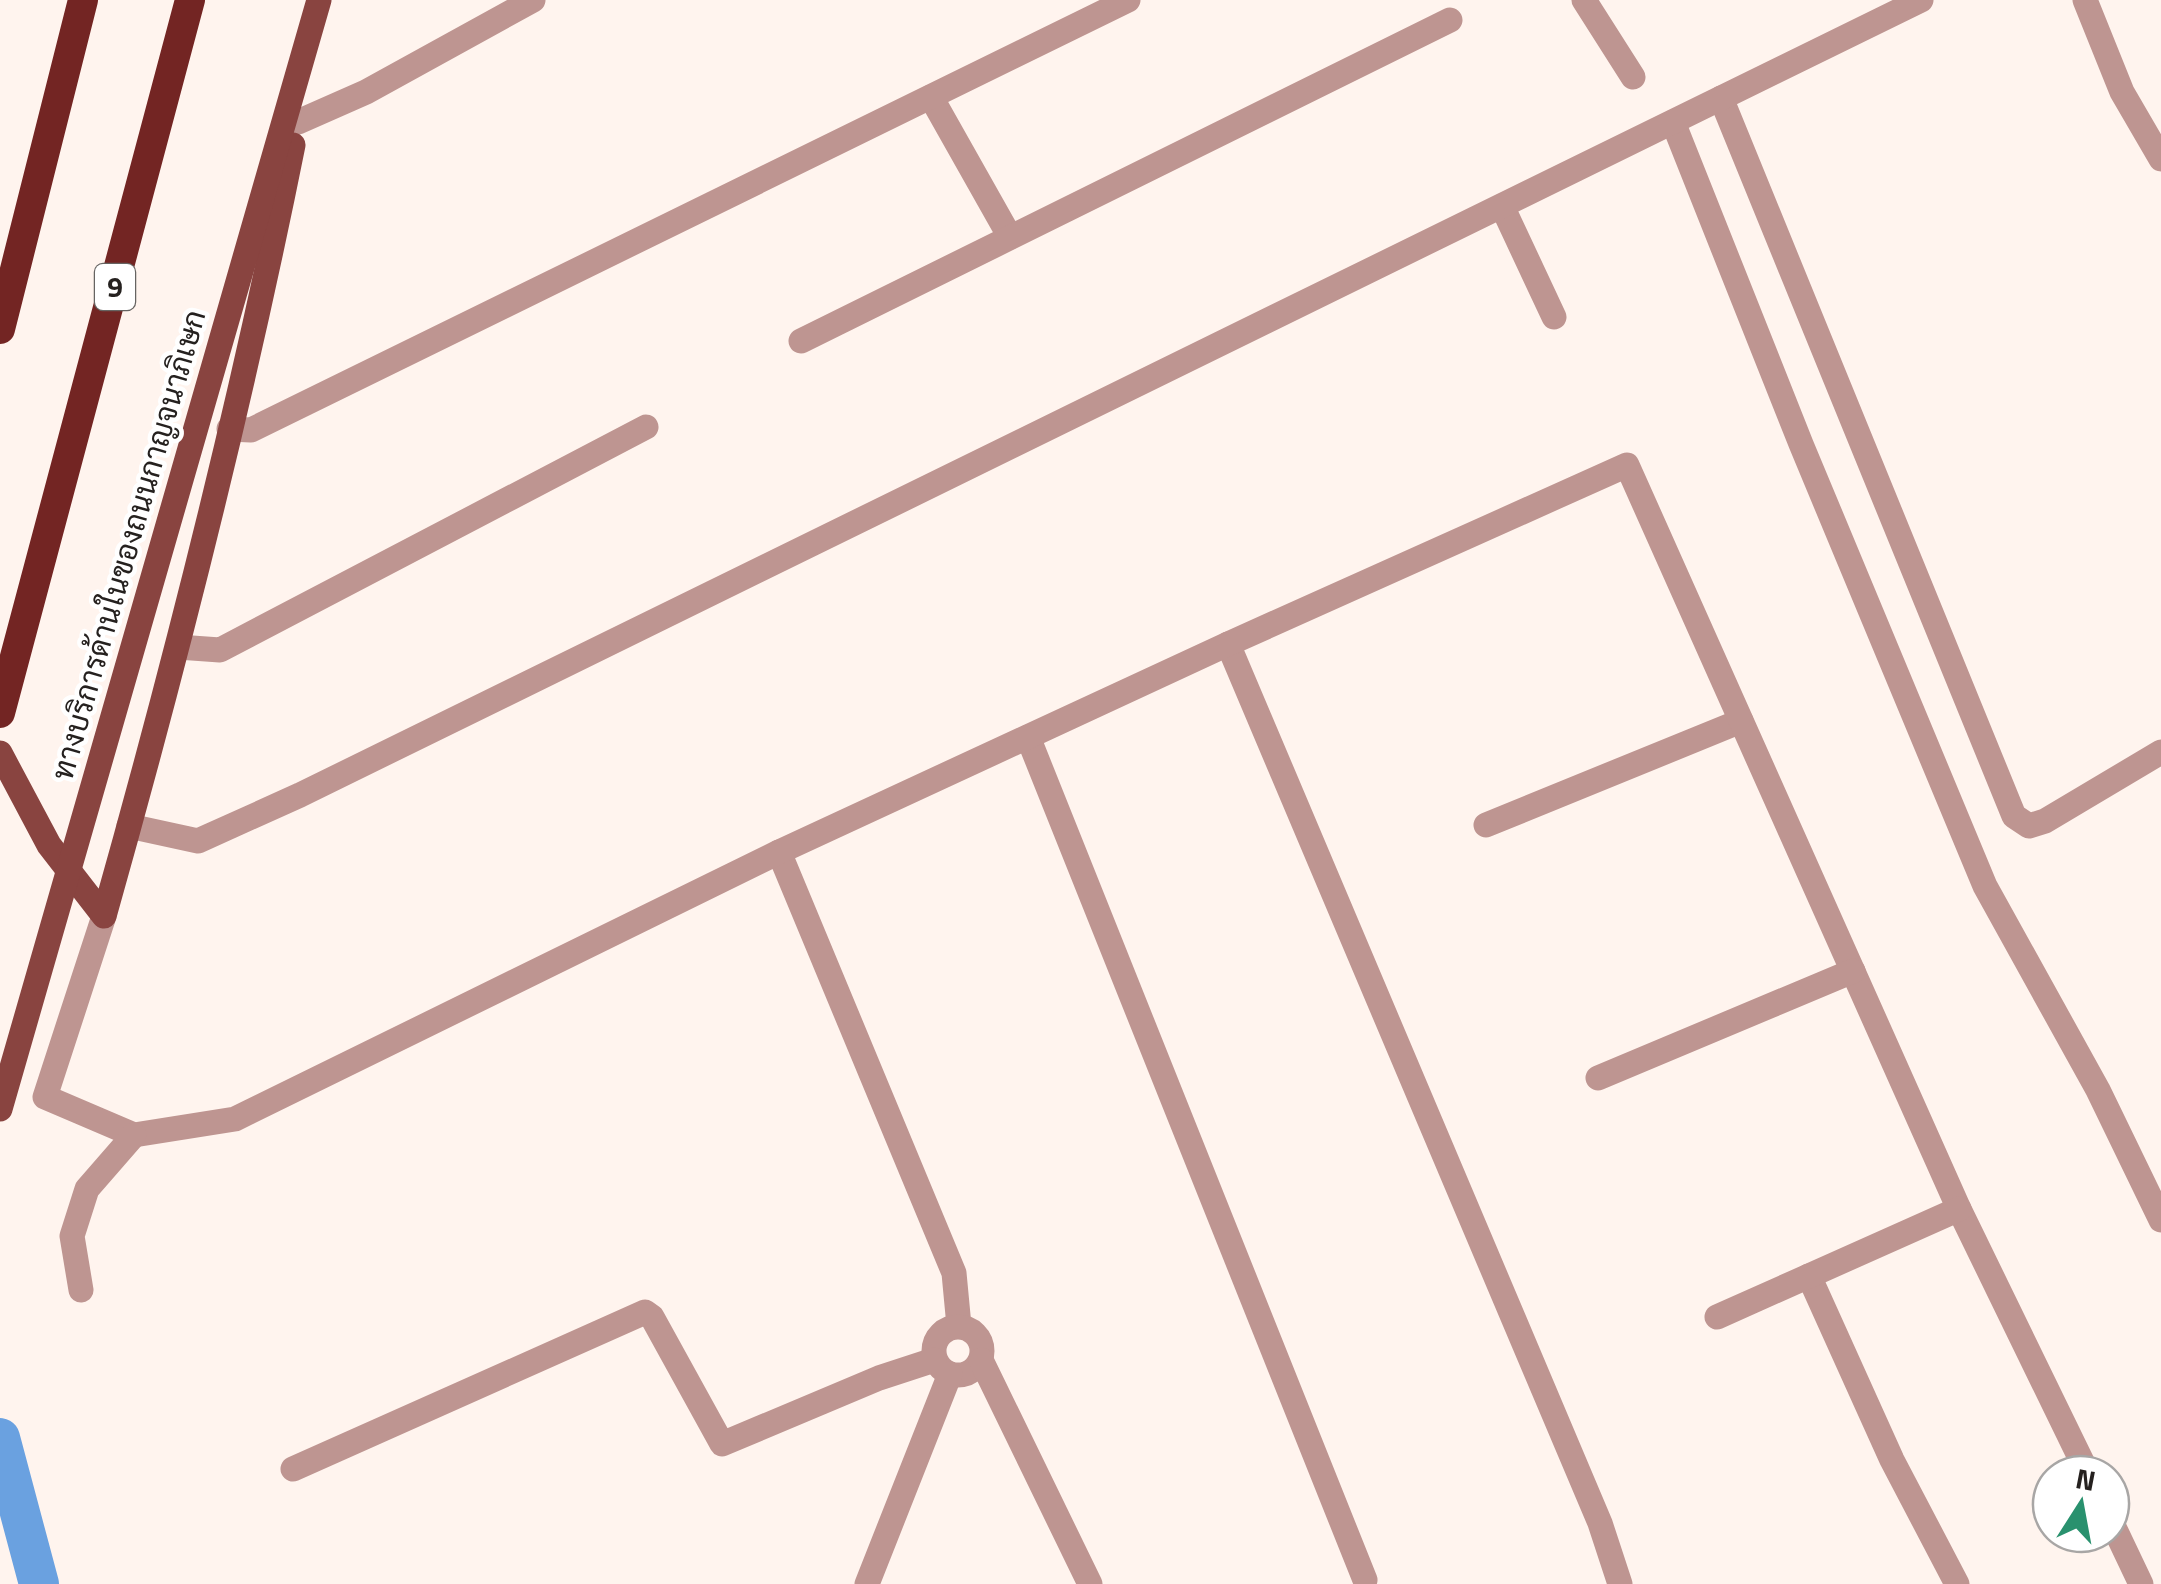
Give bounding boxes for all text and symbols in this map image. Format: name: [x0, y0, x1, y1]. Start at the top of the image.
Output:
road number: 9: [95, 264, 135, 310]
street label: ทางบริการด้านในของถนนกาญจนาภิเษก: [39, 304, 217, 785]
north arrow: [2031, 1454, 2131, 1554]
text: N: [2072, 1456, 2099, 1502]

